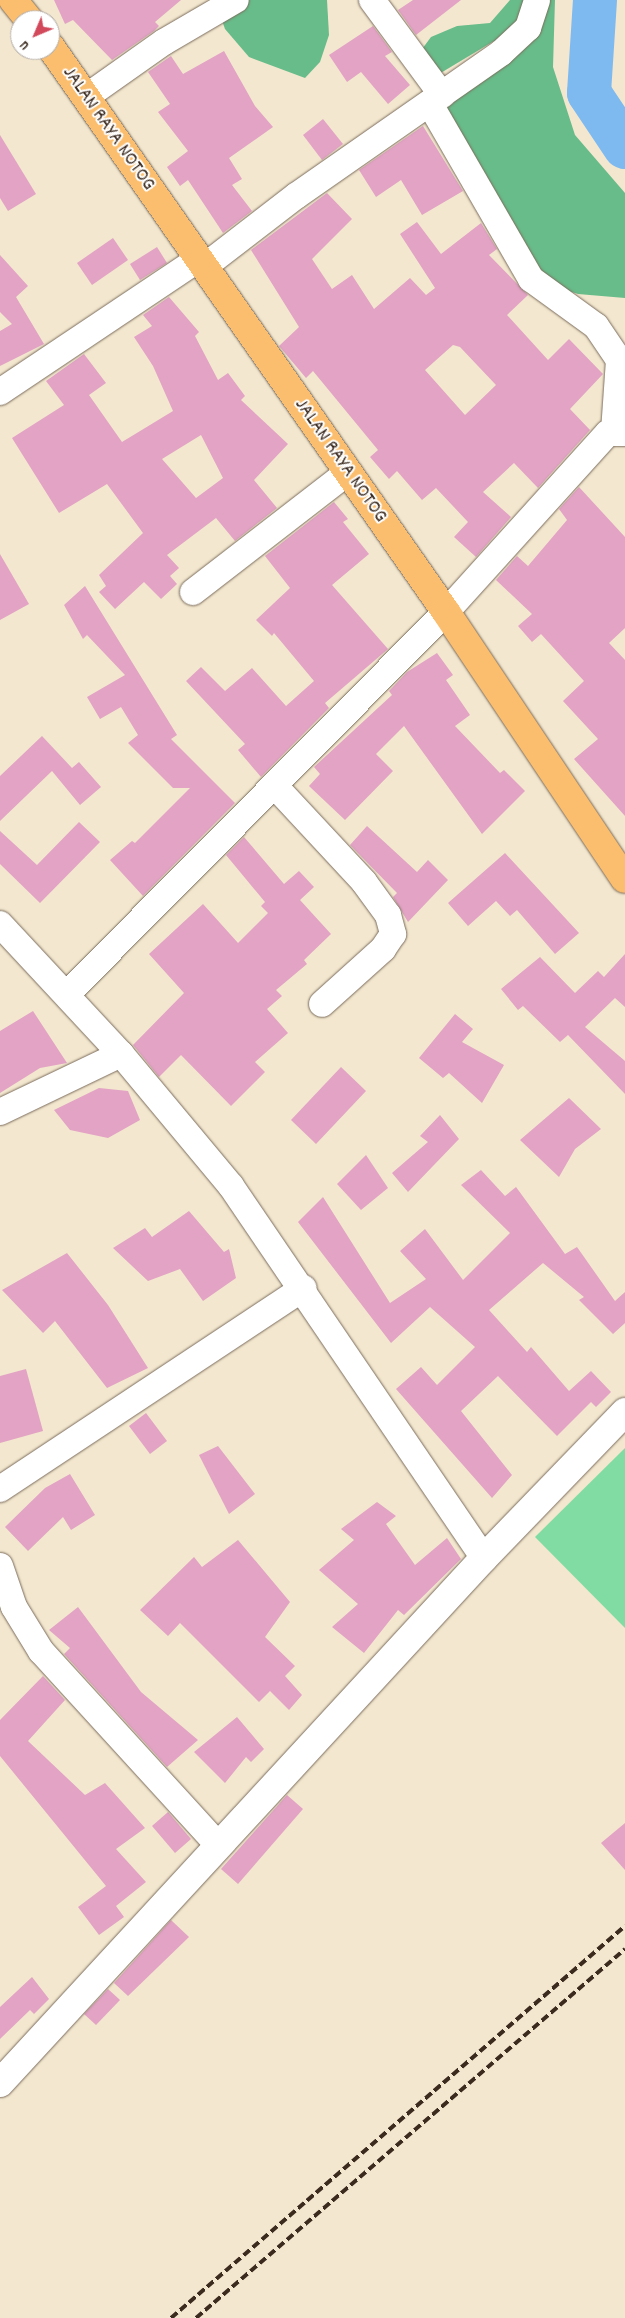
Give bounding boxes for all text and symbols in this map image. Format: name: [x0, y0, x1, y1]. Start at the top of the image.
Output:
north arrow: [10, 10, 60, 60]
text: U: [16, 35, 35, 54]
street label: JALAN RAYA NOTOG: [56, 62, 160, 196]
street label: JALAN RAYA NOTOG: [288, 394, 392, 528]

